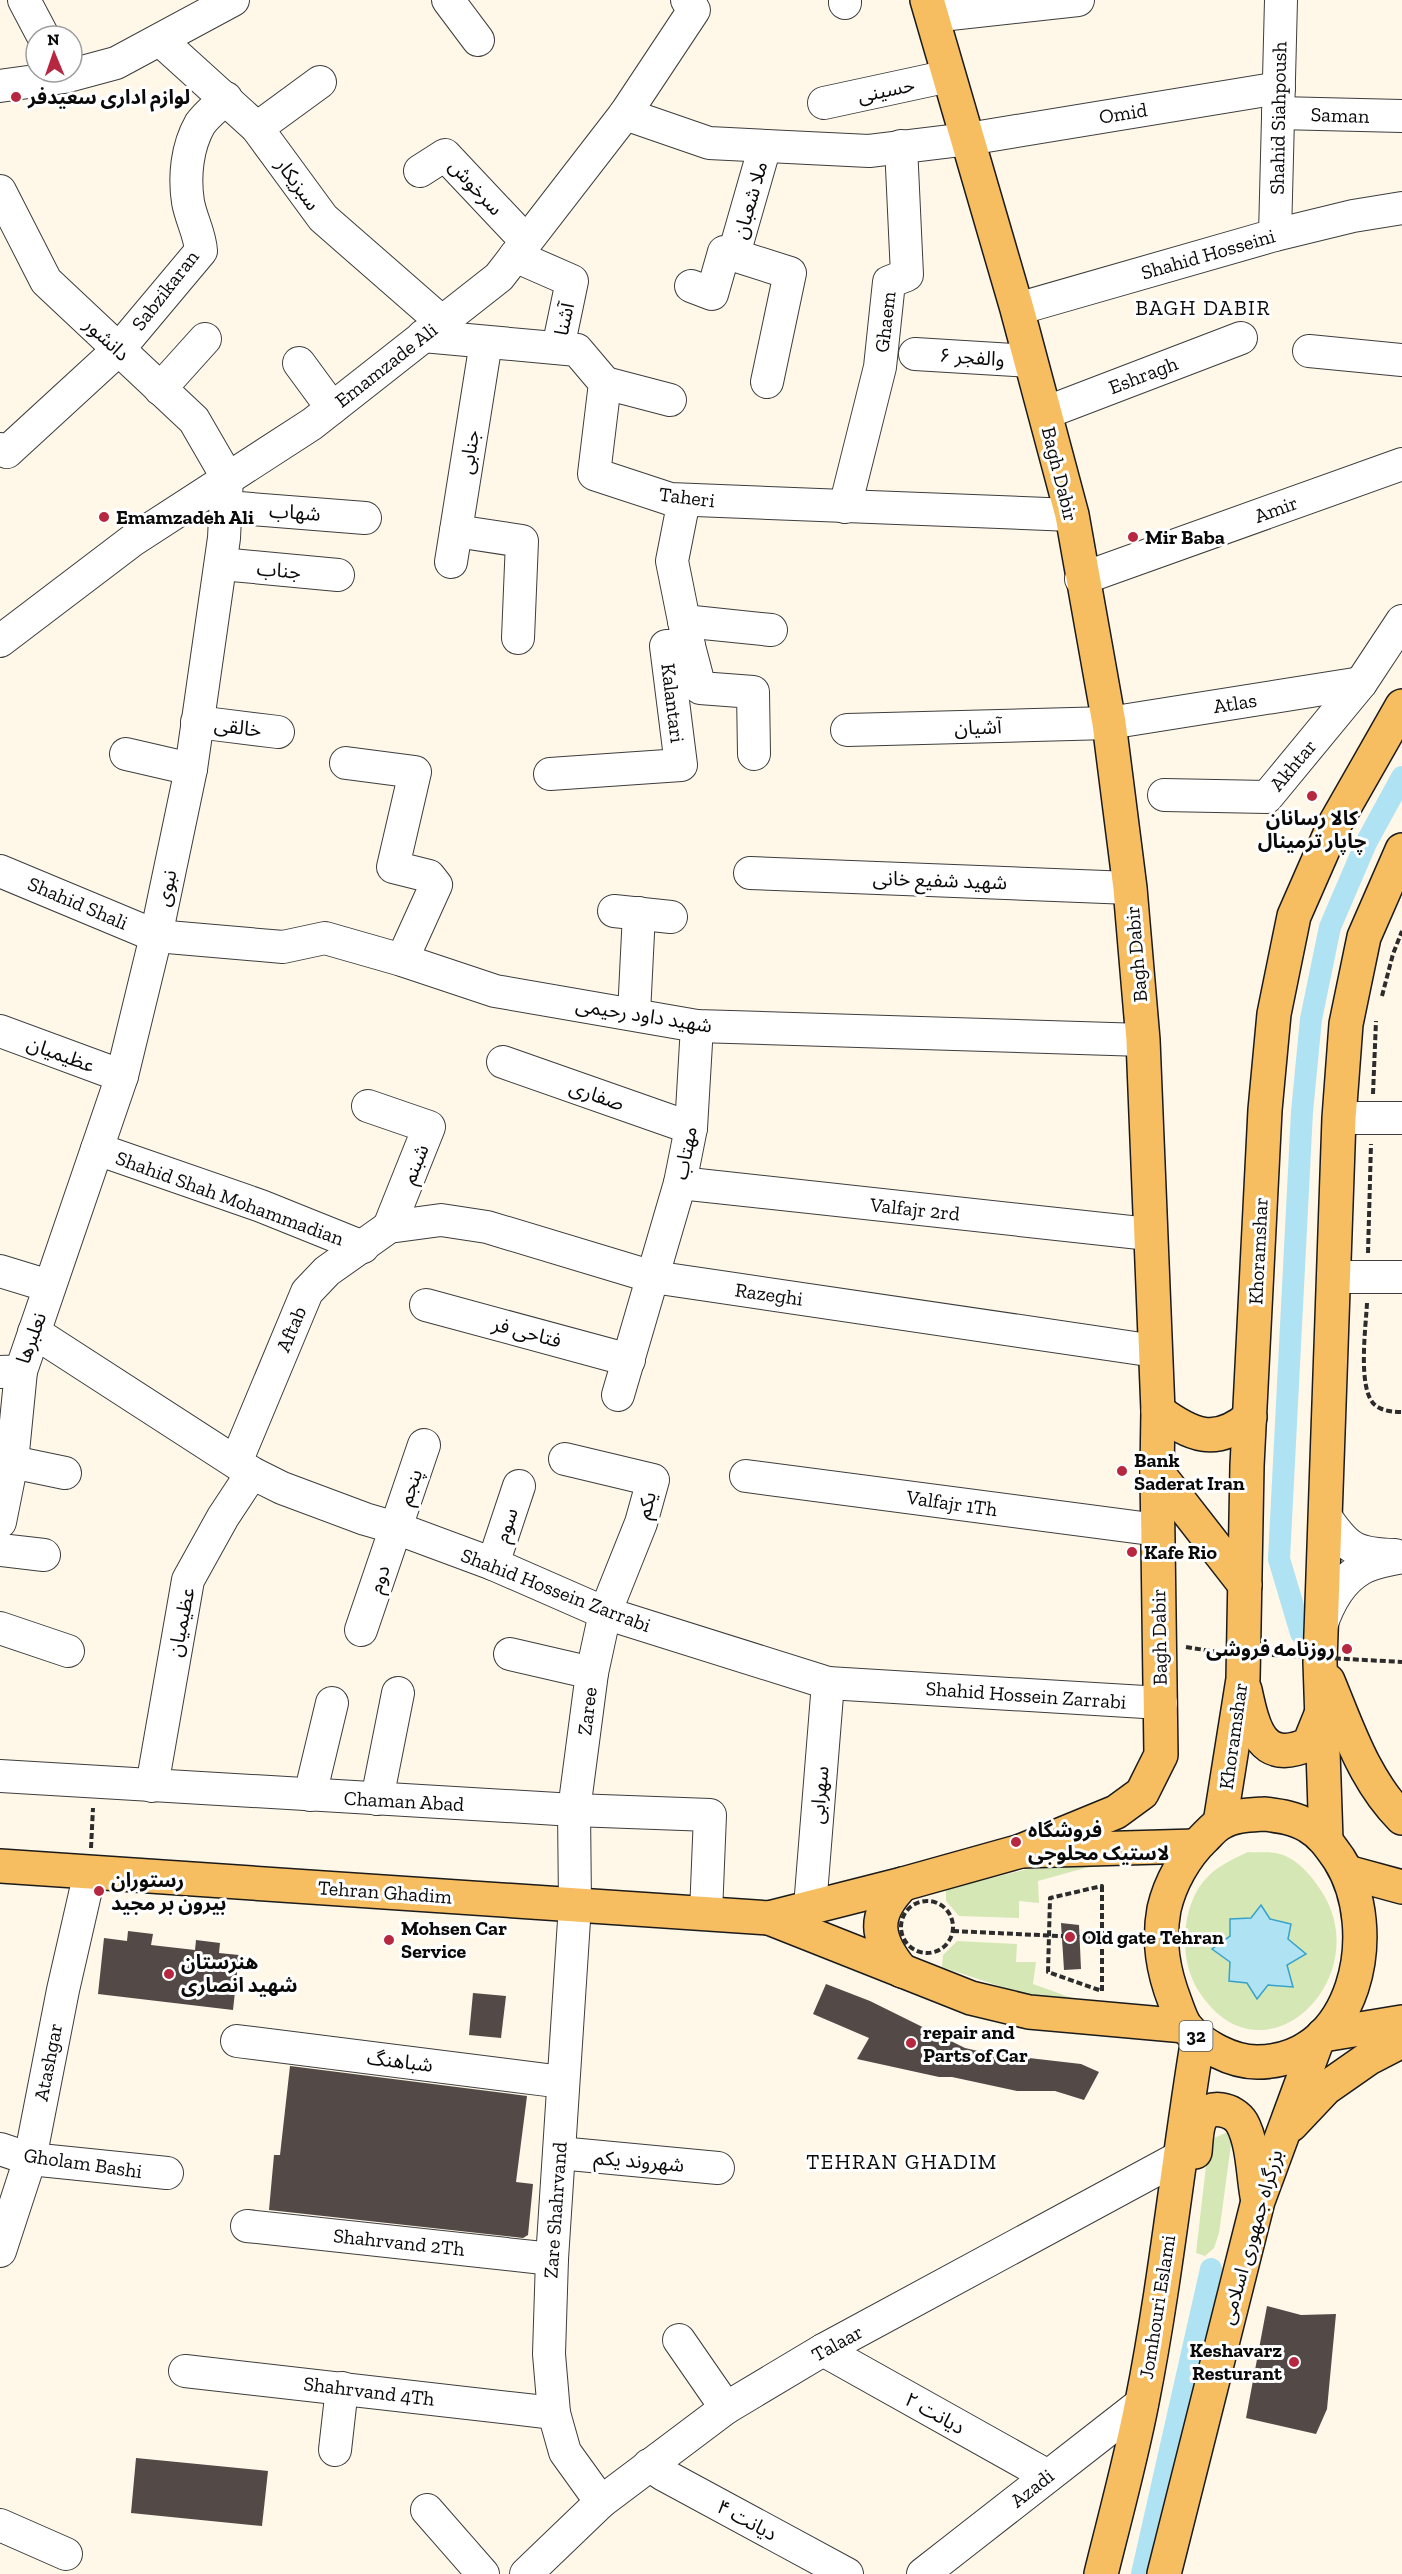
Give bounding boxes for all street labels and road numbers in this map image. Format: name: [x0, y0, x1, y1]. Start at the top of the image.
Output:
street label: Shahid Siahpoush: [1265, 40, 1291, 195]
street label: حسینی: [855, 72, 917, 108]
street label: Omid: [1097, 97, 1149, 129]
street label: Saman: [1310, 102, 1370, 128]
street label: سبزیکار: [270, 152, 325, 215]
street label: سرخوش: [444, 154, 508, 220]
street label: ملا شعبان: [728, 158, 772, 242]
street label: Shahid Hosseini: [1138, 223, 1278, 285]
street label: Sabzikaran: [126, 245, 204, 335]
street label: Ghaem: [869, 289, 901, 354]
street label: آشنا: [549, 299, 579, 338]
street label: دانشور: [79, 311, 135, 366]
street label: Emamzade Ali: [330, 317, 442, 412]
street label: والفجر ۶: [939, 343, 1005, 371]
street label: Eshragh: [1105, 351, 1182, 399]
street label: Bagh Dabir: [1037, 424, 1083, 524]
street label: جنابی: [454, 428, 484, 476]
street label: Taheri: [658, 482, 717, 512]
street label: Amir: [1251, 490, 1301, 528]
street label: شهاب: [268, 498, 322, 526]
street label: جناب: [256, 556, 302, 584]
street label: Kalantari: [656, 662, 690, 745]
street label: Atlas: [1211, 688, 1259, 718]
street label: خالقی: [213, 712, 263, 742]
street label: آشیان: [954, 714, 1003, 740]
street label: Akhtar: [1265, 734, 1321, 796]
street label: شهید شفیع خانی: [872, 866, 1008, 897]
street label: نبوی: [150, 867, 182, 909]
street label: Shahid Shali: [24, 871, 132, 935]
street label: Bagh Dabir: [1120, 905, 1152, 1003]
street label: شهید داود رحیمی: [574, 992, 714, 1038]
street label: عظیمیان: [24, 1031, 98, 1077]
street label: صفاری: [566, 1074, 628, 1116]
street label: مهتاب: [668, 1124, 702, 1182]
street label: شبنم: [396, 1141, 437, 1188]
street label: Shahid Shah Mohammadian: [113, 1145, 348, 1251]
street label: Valfajr 2rd: [868, 1192, 961, 1226]
street label: Khoramshar: [1243, 1197, 1273, 1305]
street label: Razeghi: [733, 1277, 805, 1311]
street label: Aftab: [271, 1303, 311, 1355]
street label: نعلبرها: [11, 1309, 51, 1367]
street label: فتاحی فر: [489, 1311, 564, 1353]
street label: پنجم: [393, 1466, 430, 1509]
street label: Valfajr 1Th: [904, 1485, 1000, 1521]
street label: یکم: [631, 1489, 664, 1522]
street label: سوم: [489, 1505, 526, 1546]
street label: Shahid Hossein Zarrabi: [458, 1543, 655, 1637]
street label: دوم: [363, 1562, 398, 1597]
street label: عظیمیان: [163, 1585, 199, 1659]
street label: Bagh Dabir: [1146, 1589, 1172, 1685]
street label: Shahid Hossein Zarrabi: [925, 1676, 1128, 1714]
street label: Khoramshar: [1214, 1681, 1252, 1791]
street label: Zaree: [572, 1686, 602, 1736]
street label: سهرابی: [805, 1765, 833, 1825]
street label: Chaman Abad: [343, 1786, 465, 1816]
street label: Tehran Ghadim: [317, 1875, 454, 1909]
street label: Atashgar: [29, 2021, 67, 2103]
road number: 32: [1180, 2021, 1212, 2051]
street label: شباهنگ: [366, 2045, 434, 2077]
street label: Zare Shahrvand: [538, 2141, 572, 2279]
street label: Gholam Bashi: [22, 2143, 144, 2183]
street label: شهروند یکم: [593, 2145, 685, 2180]
street label: بزرگراه جمهوری اسلامی: [1215, 2147, 1287, 2327]
street label: Shahrvand 2Th: [332, 2223, 467, 2261]
street label: Jomhouri Eslami: [1134, 2233, 1180, 2381]
street label: Talaar: [807, 2319, 867, 2367]
street label: Shahrvand 4Th: [302, 2371, 437, 2411]
street label: دیانت ۲: [901, 2387, 969, 2439]
street label: Azadi: [1006, 2463, 1059, 2512]
street label: دیانت ۴: [713, 2494, 781, 2546]

